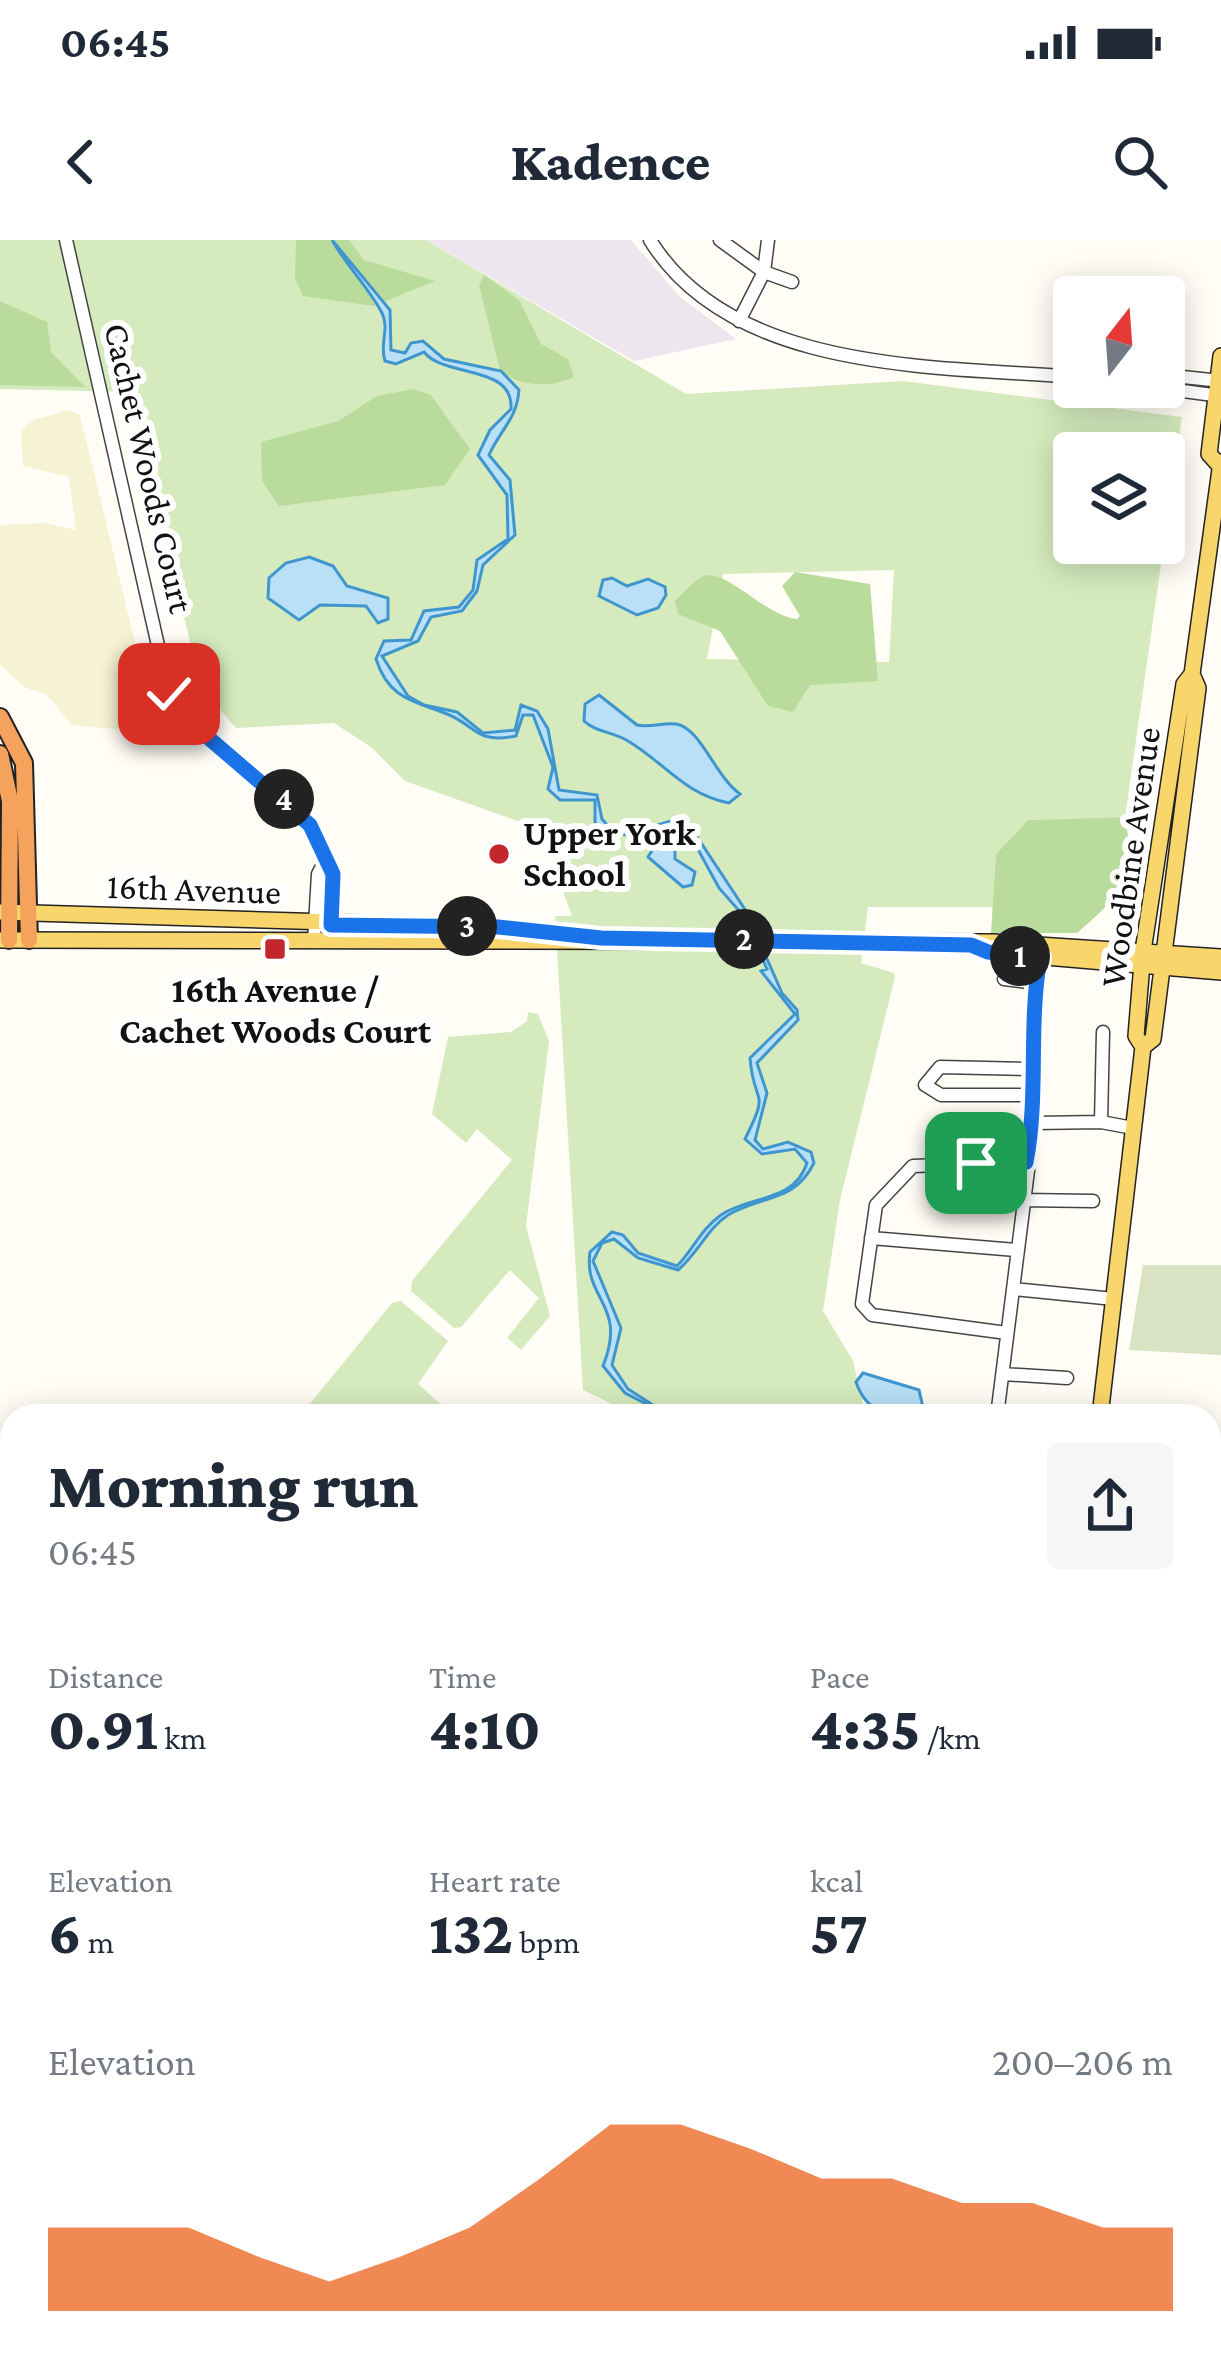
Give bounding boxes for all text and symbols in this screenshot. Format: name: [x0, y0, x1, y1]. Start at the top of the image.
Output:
text: 06:45: [60, 17, 171, 67]
icon: back: [48, 129, 114, 195]
icon: search: [1107, 129, 1173, 195]
text: Kadence: [510, 132, 711, 192]
north arrow: [1053, 276, 1185, 408]
map controls: [1053, 276, 1185, 564]
street label: Cachet Woods Court: [96, 319, 202, 618]
button: layers: [1053, 432, 1185, 564]
pin: [118, 643, 220, 745]
icon: check: [136, 661, 202, 727]
street label: Woodbine Avenue: [1092, 724, 1168, 990]
pin: 4: [254, 769, 314, 829]
text: 4: [275, 780, 293, 817]
place label: Upper York School: [523, 813, 696, 894]
marker: Upper York School: [486, 841, 512, 867]
street label: 16th Avenue: [106, 866, 282, 912]
pin: 3: [437, 896, 497, 956]
text: 3: [459, 907, 475, 944]
pin: 2: [714, 909, 774, 969]
text: 2: [736, 920, 752, 957]
pin: 1: [990, 926, 1050, 986]
marker: 16th Avenue / Cachet Woods Court: [262, 936, 288, 962]
text: 1: [1014, 937, 1026, 974]
place label: 16th Avenue / Cachet Woods Court: [119, 970, 432, 1051]
pin: [925, 1112, 1027, 1214]
icon: arrive: [943, 1130, 1009, 1196]
button: share: [1047, 1443, 1173, 1569]
text: Morning run: [48, 1448, 418, 1521]
text: 06:45: [48, 1530, 137, 1573]
text: Distance: [48, 1658, 163, 1695]
text: Time: [429, 1658, 497, 1695]
text: Pace: [810, 1658, 869, 1695]
text: 0.91: [48, 1695, 158, 1762]
text: 4:10: [429, 1695, 541, 1762]
text: 4:35: [810, 1695, 920, 1762]
text: km: [158, 1719, 207, 1756]
text: /km: [920, 1719, 981, 1756]
text: Elevation: [48, 1862, 173, 1899]
text: Heart rate: [429, 1862, 561, 1899]
text: kcal: [810, 1862, 863, 1899]
text: 6: [48, 1899, 82, 1966]
text: 132: [429, 1899, 513, 1966]
text: 57: [810, 1899, 868, 1966]
text: m: [82, 1923, 114, 1960]
text: bpm: [513, 1923, 580, 1960]
text: Elevation: [48, 2040, 196, 2083]
text: 200–206 m: [992, 2040, 1173, 2083]

